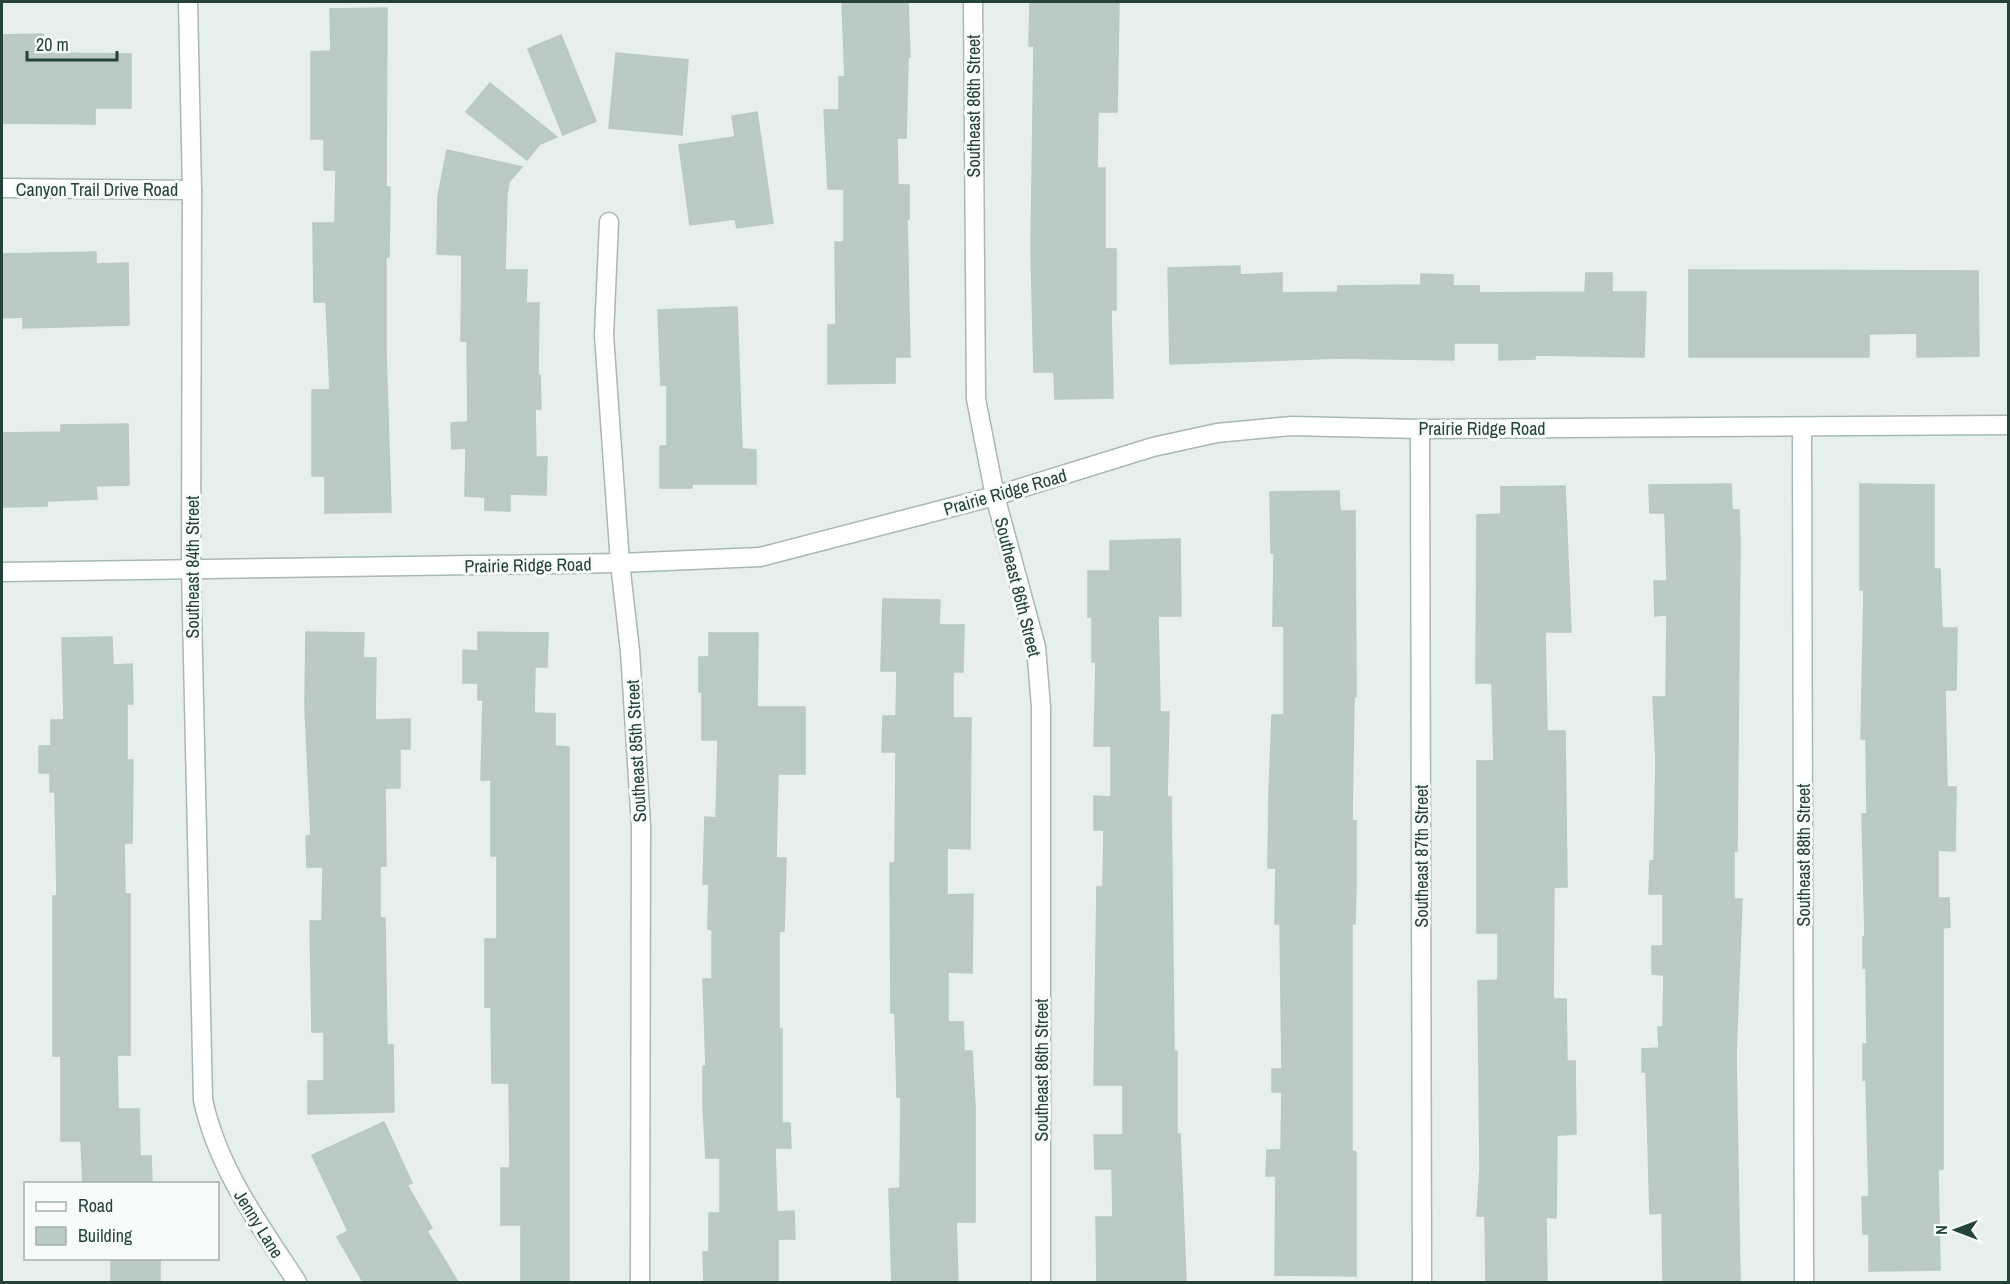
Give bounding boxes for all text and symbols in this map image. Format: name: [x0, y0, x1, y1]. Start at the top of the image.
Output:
scale bar: [27, 24, 117, 62]
text: 20 m: [36, 32, 69, 57]
street label: Southeast 86th Street: [961, 35, 986, 177]
street label: Canyon Trail Drive Road: [16, 177, 178, 202]
street label: Prairie Ridge Road: [1418, 416, 1546, 441]
street label: Prairie Ridge Road: [940, 462, 1070, 522]
street label: Southeast 84th Street: [180, 496, 205, 638]
street label: Southeast 86th Street: [989, 515, 1047, 659]
street label: Prairie Ridge Road: [464, 551, 592, 579]
street label: Southeast 85th Street: [620, 679, 652, 823]
street label: Southeast 88th Street: [1791, 784, 1816, 926]
street label: Southeast 87th Street: [1409, 785, 1434, 927]
street label: Southeast 86th Street: [1029, 999, 1054, 1141]
legend: [24, 1182, 219, 1260]
street label: Jenny Lane: [228, 1185, 290, 1263]
text: Road: [78, 1193, 113, 1218]
north arrow: [1926, 1200, 1986, 1260]
text: Building: [78, 1223, 133, 1248]
text: N: [1930, 1225, 1952, 1235]

